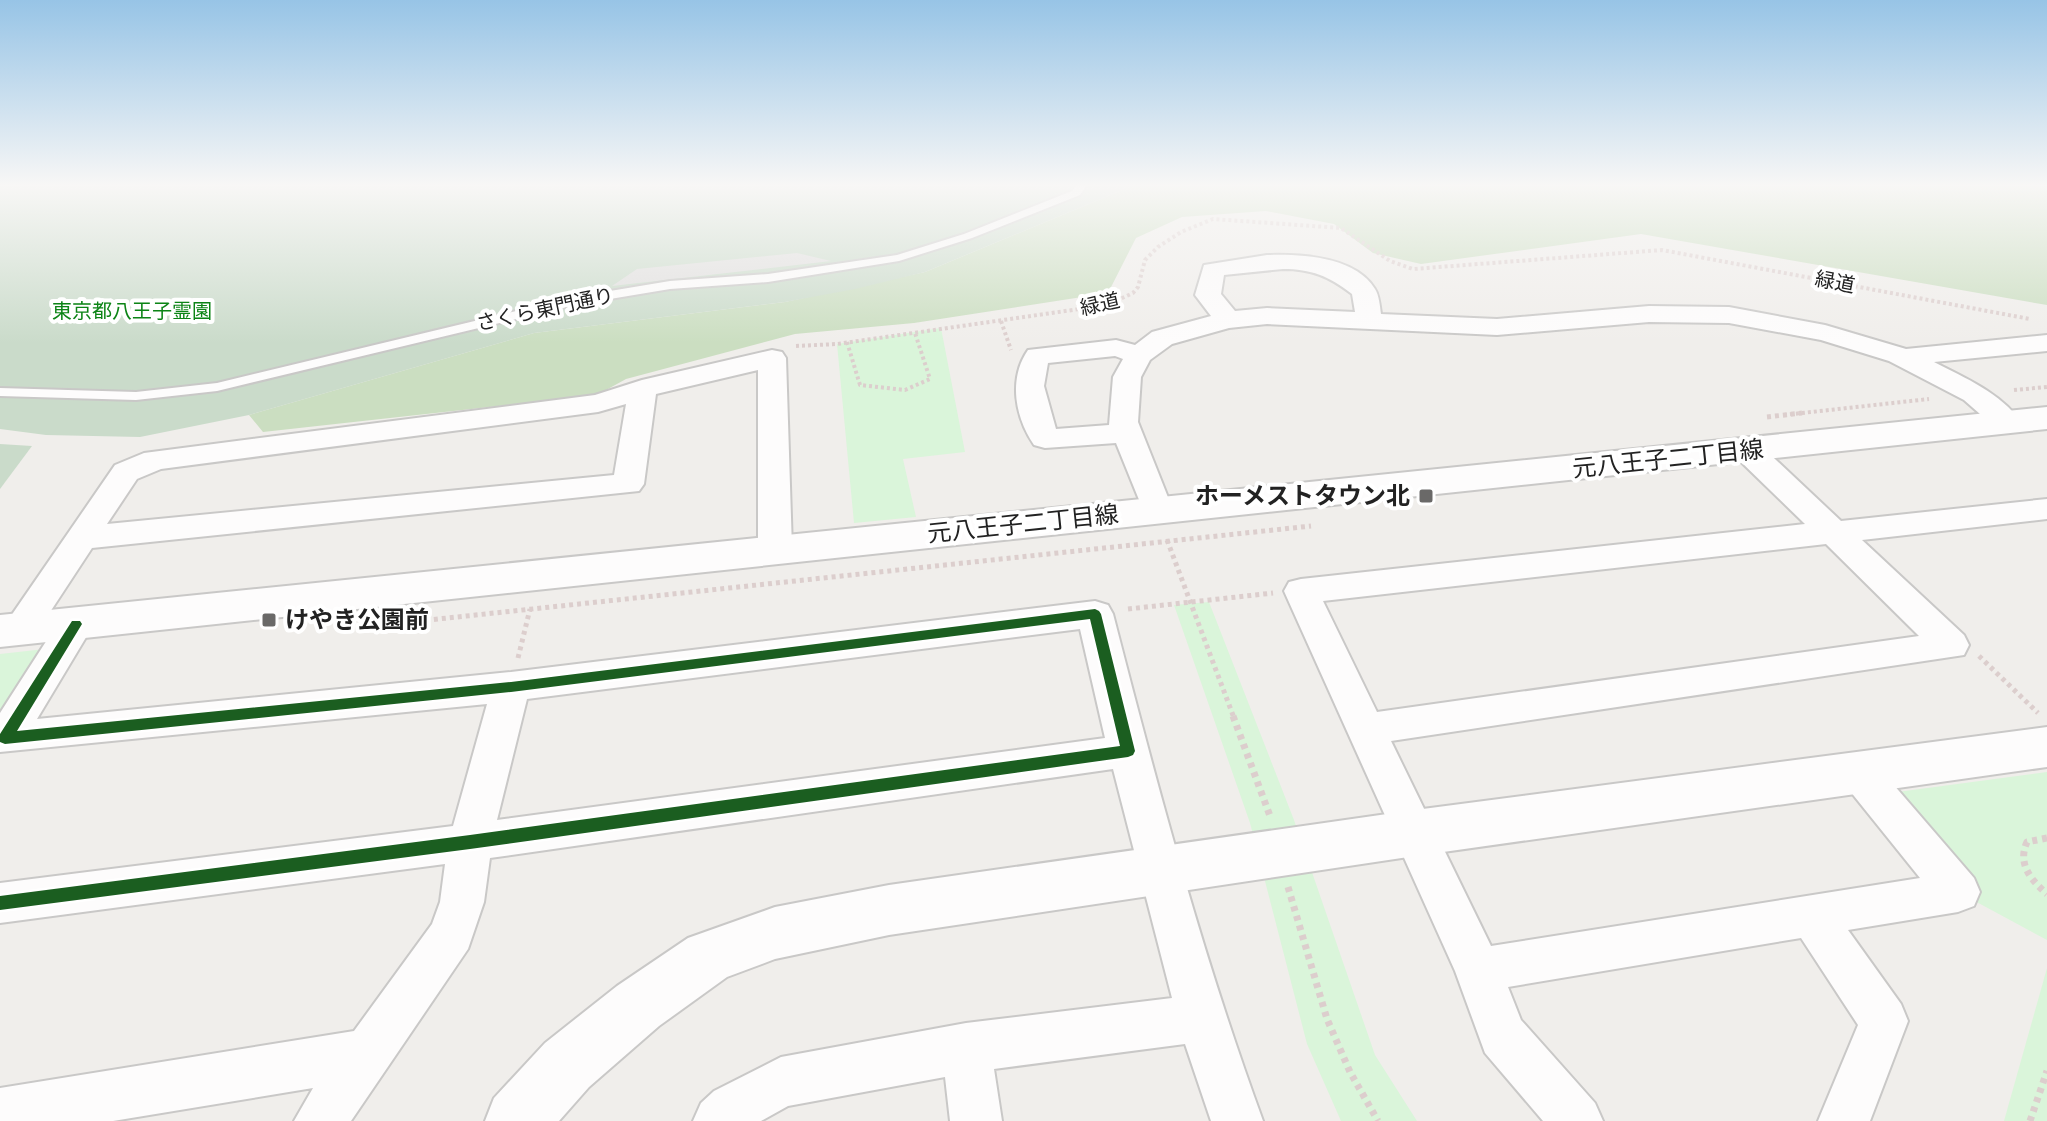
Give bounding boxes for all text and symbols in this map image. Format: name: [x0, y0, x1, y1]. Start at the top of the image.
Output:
street label: 緑道: [1813, 264, 1857, 299]
street label: さくら東門通り: [474, 281, 616, 336]
street label: 緑道: [1077, 286, 1122, 321]
park label: 東京都八王子霊園: [52, 297, 212, 324]
street label: 元八王子二丁目線: [1571, 431, 1765, 484]
place label: ホーメストタウン北: [1195, 478, 1410, 511]
marker: ホーメストタウン北: [1417, 487, 1435, 505]
street label: 元八王子二丁目線: [926, 496, 1120, 549]
place label: けやき公園前: [285, 602, 429, 635]
marker: けやき公園前: [260, 611, 278, 629]

